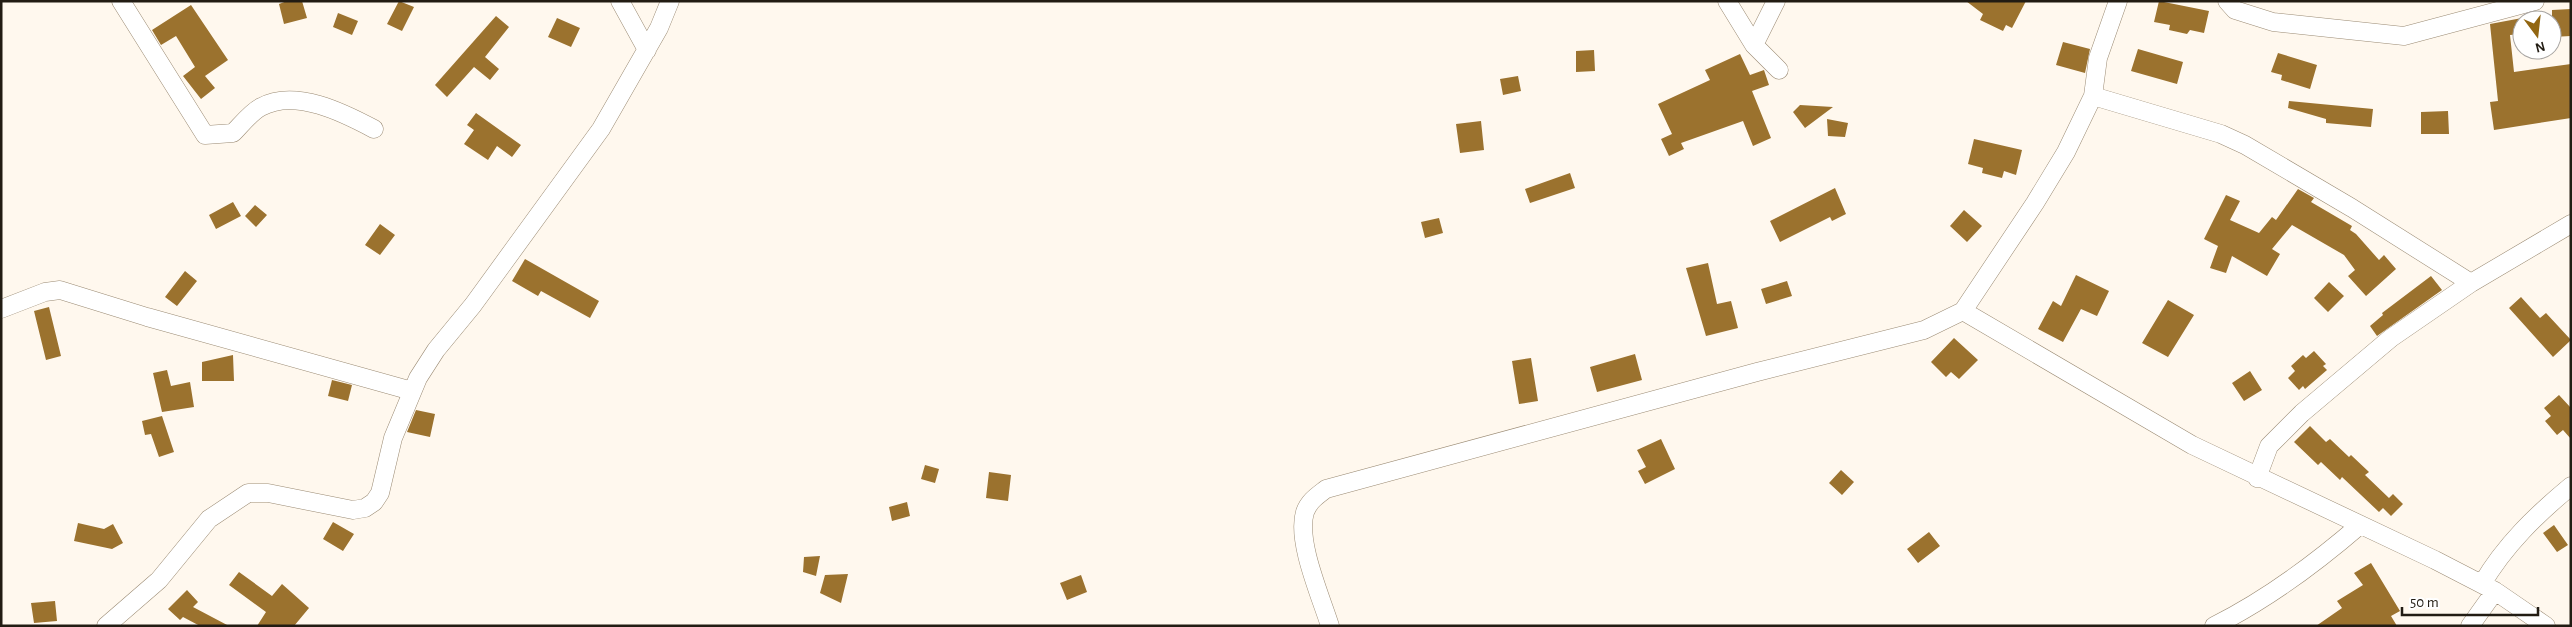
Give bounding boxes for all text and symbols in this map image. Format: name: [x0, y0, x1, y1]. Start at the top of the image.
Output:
north arrow: [2512, 10, 2562, 60]
text: N: [2534, 39, 2547, 55]
scale bar: [2402, 584, 2538, 616]
text: 50 m: [2410, 595, 2439, 610]

